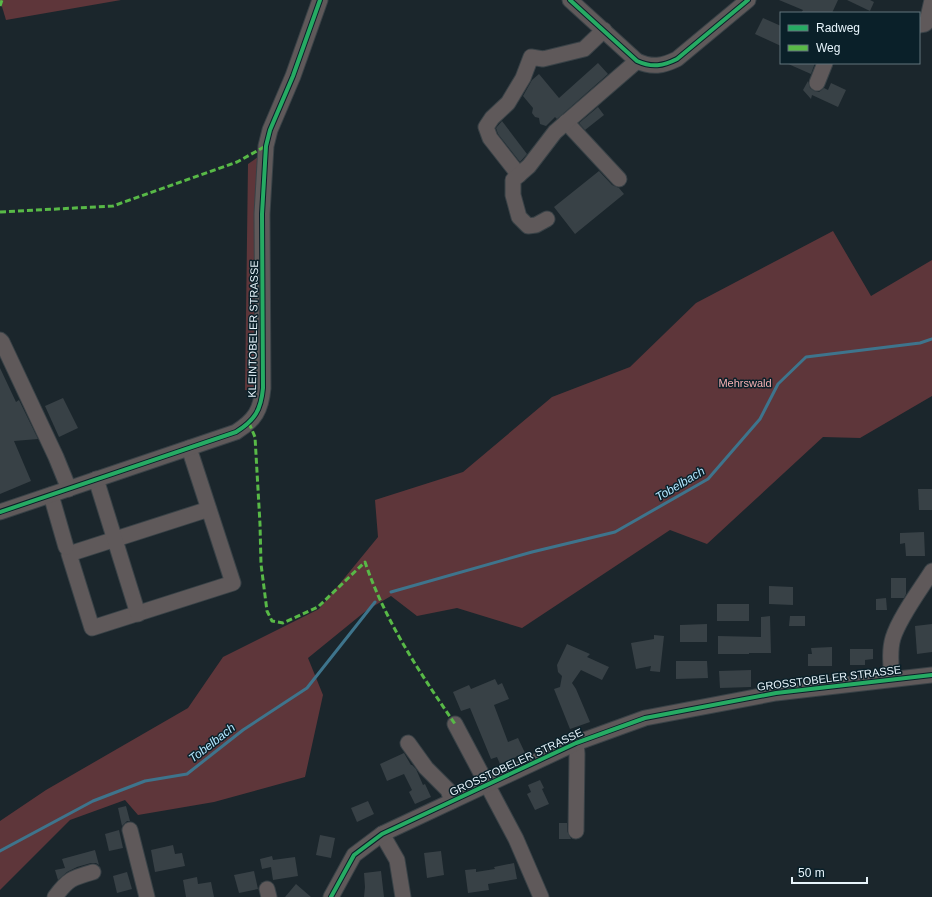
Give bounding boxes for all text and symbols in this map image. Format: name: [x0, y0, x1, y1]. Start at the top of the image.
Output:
legend: [780, 12, 920, 64]
text: Radweg: [816, 21, 860, 35]
text: Weg: [816, 41, 840, 55]
street label: KLEINTOBELER STRASSE: [246, 260, 260, 398]
park label: Mehrswald: [718, 377, 772, 389]
water label: Tobelbach: [653, 464, 707, 504]
street label: GROSSTOBELER STRASSE: [756, 663, 902, 693]
water label: Tobelbach: [186, 720, 238, 765]
street label: GROSSTOBELER STRASSE: [448, 726, 584, 798]
scale bar: [792, 859, 867, 885]
text: 50 m: [798, 866, 825, 880]

